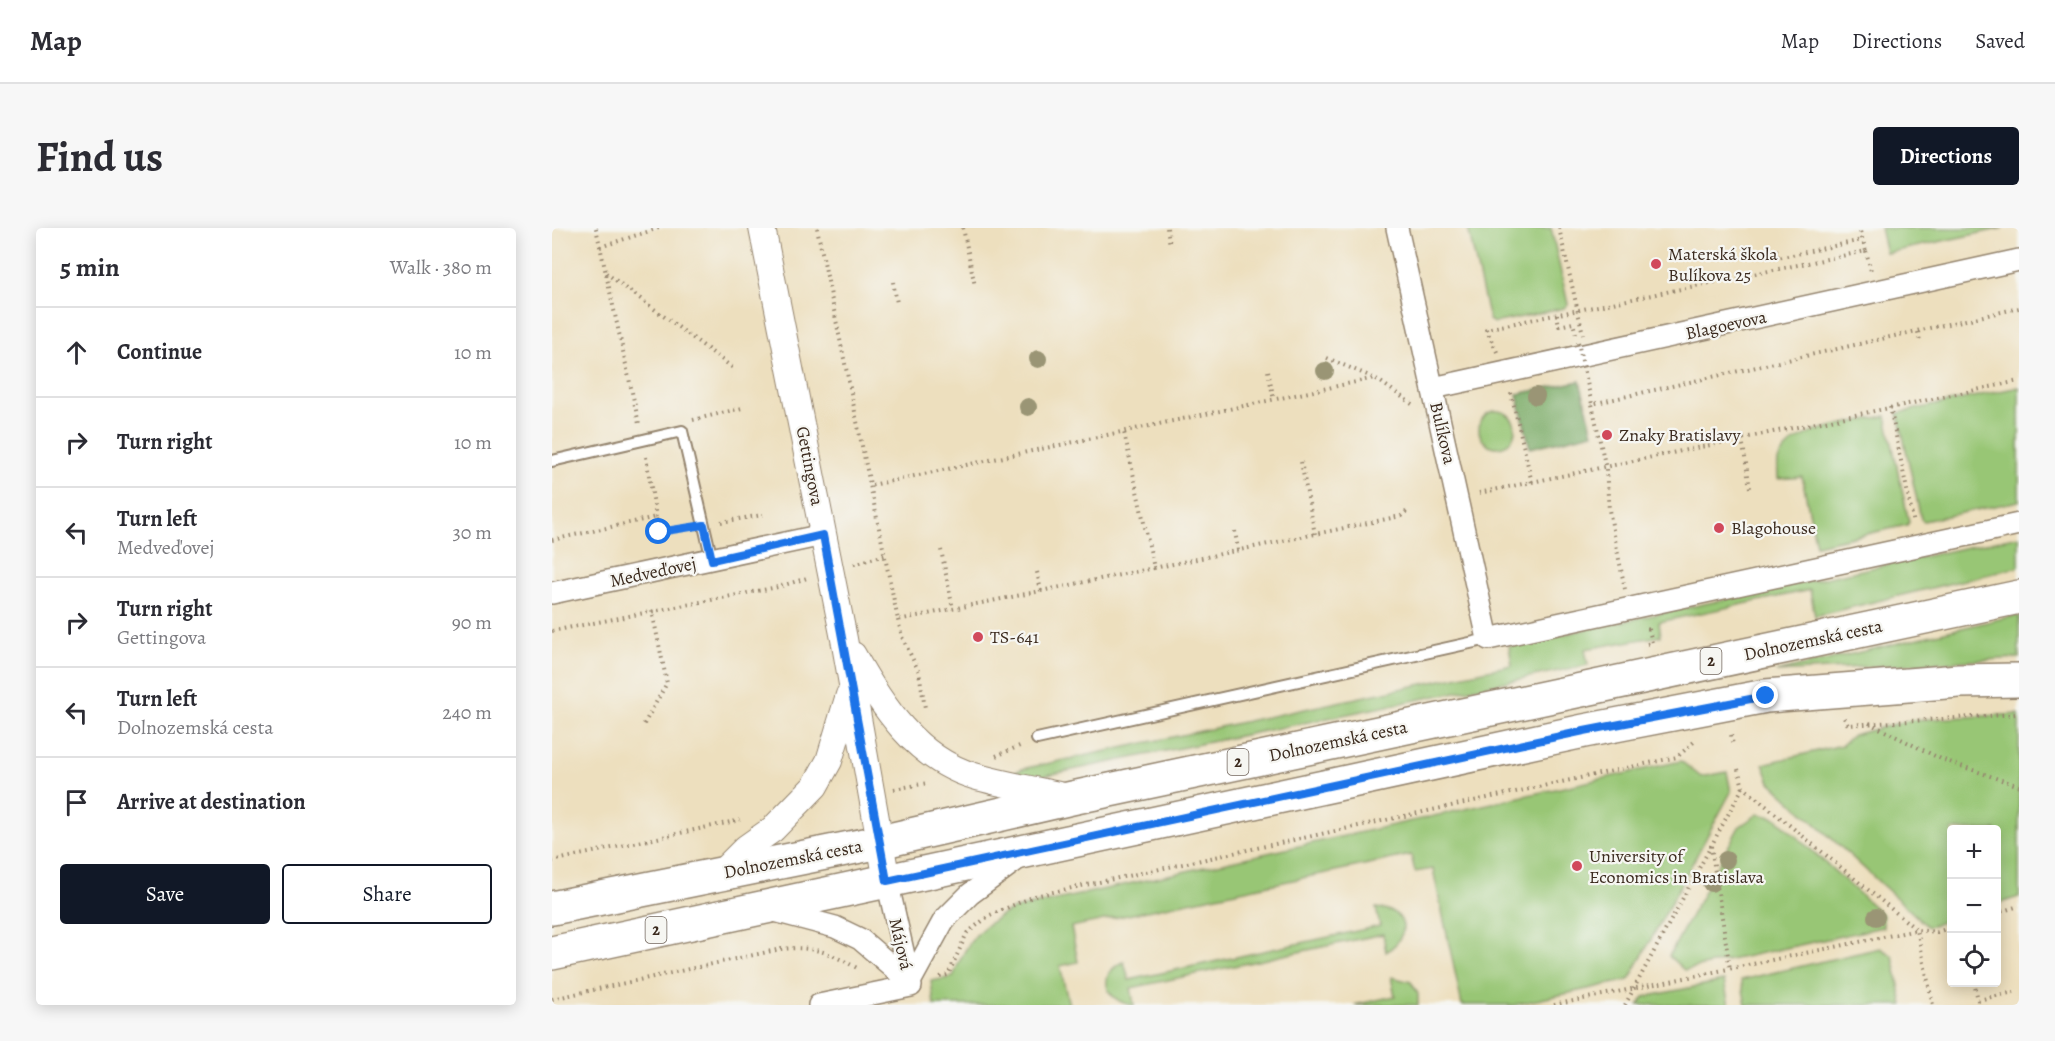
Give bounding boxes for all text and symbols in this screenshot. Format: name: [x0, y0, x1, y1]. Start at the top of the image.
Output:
text: Map: [30, 22, 82, 60]
text: Map: [1781, 27, 1819, 55]
text: Directions: [1852, 27, 1942, 55]
text: Saved: [1975, 27, 2025, 55]
button: Directions: [1873, 127, 2019, 185]
text: Find us: [36, 128, 163, 185]
place label: Materská škola Bulíkova 25: [1668, 242, 1778, 287]
text: 5 min: [60, 250, 120, 285]
text: Walk · 380 m: [390, 254, 492, 281]
marker: Materská škola Bulíkova 25: [1649, 257, 1663, 271]
street label: Blagoevova: [1683, 305, 1769, 345]
icon: ahead: [60, 336, 93, 369]
text: Continue: [117, 337, 202, 367]
text: 10 m: [454, 339, 492, 366]
street label: Bulíkova: [1424, 399, 1462, 467]
place label: Znaky Bratislavy: [1619, 423, 1741, 447]
street label: Gettingova: [791, 424, 830, 508]
icon: right: [60, 426, 93, 459]
text: Turn right: [117, 427, 213, 457]
marker: Znaky Bratislavy: [1600, 428, 1614, 442]
text: 10 m: [454, 429, 492, 456]
text: Turn left: [117, 504, 197, 534]
icon: left: [60, 516, 93, 549]
place label: Blagohouse: [1731, 516, 1816, 540]
route start: [645, 518, 671, 544]
text: 30 m: [452, 519, 492, 546]
marker: Blagohouse: [1712, 521, 1726, 535]
text: Medveďovej: [117, 534, 214, 561]
street label: Medveďovej: [608, 551, 698, 593]
text: Turn right: [117, 594, 213, 624]
icon: right: [60, 606, 93, 639]
text: 90 m: [452, 609, 492, 636]
street label: Dolnozemská cesta: [1742, 613, 1885, 666]
text: Gettingova: [117, 624, 206, 651]
place label: TS-641: [990, 625, 1039, 649]
marker: TS-641: [971, 630, 985, 644]
road number: 2: [1700, 648, 1722, 674]
route end: [1752, 682, 1778, 708]
text: Turn left: [117, 684, 197, 714]
icon: left: [60, 696, 93, 729]
text: 240 m: [442, 699, 492, 726]
text: Dolnozemská cesta: [117, 714, 274, 741]
street label: Dolnozemská cesta: [1267, 714, 1410, 767]
road number: 2: [1228, 749, 1248, 775]
icon: arrive: [60, 786, 93, 819]
text: Arrive at destination: [117, 787, 306, 817]
map controls: [1947, 825, 2001, 987]
button: +: [1947, 825, 2001, 879]
street label: Dolnozemská cesta: [722, 834, 865, 884]
place label: University of Economics in Bratislava: [1589, 844, 1764, 889]
marker: University of Economics in Bratislava: [1570, 859, 1584, 873]
button: Save: [60, 864, 270, 924]
button: Share: [282, 864, 492, 924]
button: −: [1947, 879, 2001, 933]
street label: Májová: [883, 916, 919, 973]
road number: 2: [646, 917, 666, 943]
button: locate: [1947, 933, 2001, 987]

